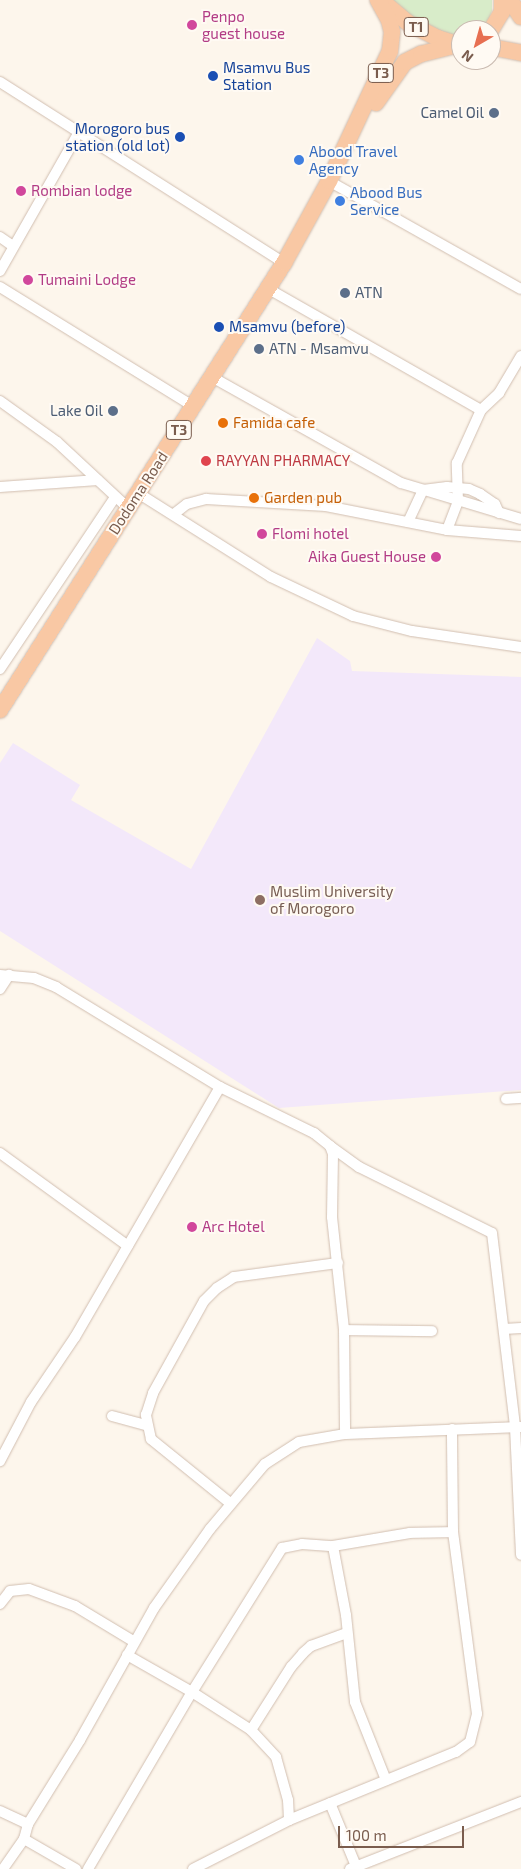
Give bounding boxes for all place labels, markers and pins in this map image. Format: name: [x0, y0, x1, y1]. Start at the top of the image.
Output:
place label: Penpo guest house: [202, 7, 285, 42]
marker: Penpo guest house: [186, 19, 198, 31]
place label: Msamvu Bus Station: [223, 58, 310, 93]
marker: Msamvu Bus Station: [207, 70, 219, 82]
place label: Camel Oil: [420, 104, 484, 122]
marker: Camel Oil: [488, 107, 500, 119]
place label: Morogoro bus station (old lot): [65, 119, 170, 154]
marker: Morogoro bus station (old lot): [174, 131, 186, 143]
place label: Abood Travel Agency: [309, 142, 398, 177]
marker: Abood Travel Agency: [293, 154, 305, 166]
place label: Rombian lodge: [31, 182, 132, 200]
place label: Abood Bus Service: [350, 183, 422, 218]
marker: Rombian lodge: [15, 185, 27, 197]
marker: Abood Bus Service: [334, 195, 346, 207]
place label: Tumaini Lodge: [38, 271, 136, 289]
marker: Tumaini Lodge: [22, 274, 34, 286]
place label: ATN: [355, 284, 383, 302]
marker: ATN: [339, 287, 351, 299]
place label: Msamvu (before): [229, 318, 345, 336]
marker: Msamvu (before): [213, 321, 225, 333]
place label: ATN - Msamvu: [269, 340, 369, 358]
marker: ATN - Msamvu: [253, 343, 265, 355]
place label: Lake Oil: [50, 402, 103, 420]
marker: Lake Oil: [107, 405, 119, 417]
place label: Famida cafe: [233, 414, 315, 432]
marker: Famida cafe: [217, 417, 229, 429]
place label: RAYYAN PHARMACY: [216, 452, 350, 470]
marker: RAYYAN PHARMACY: [200, 455, 212, 467]
place label: Garden pub: [264, 489, 342, 507]
marker: Garden pub: [248, 492, 260, 504]
place label: Flomi hotel: [272, 525, 349, 543]
marker: Flomi hotel: [256, 528, 268, 540]
place label: Aika Guest House: [308, 548, 426, 566]
marker: Aika Guest House: [430, 551, 442, 563]
place label: Muslim University of Morogoro: [270, 882, 393, 917]
marker: Muslim University of Morogoro: [254, 894, 266, 906]
place label: Arc Hotel: [202, 1218, 265, 1236]
marker: Arc Hotel: [186, 1221, 198, 1233]

